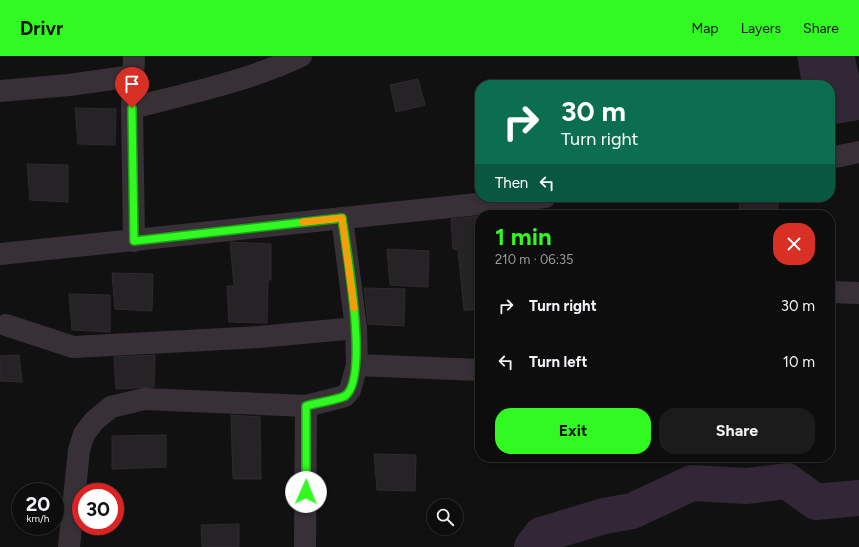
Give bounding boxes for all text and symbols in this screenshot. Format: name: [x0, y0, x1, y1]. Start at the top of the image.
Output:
text: Drivr: [20, 17, 63, 40]
text: Map: [691, 20, 719, 37]
text: Layers: [741, 20, 781, 37]
text: Share: [803, 20, 839, 37]
pin: [115, 67, 149, 108]
icon: arrive: [121, 73, 143, 95]
text: 30 m: [561, 94, 626, 128]
icon: right: [495, 96, 547, 148]
text: Turn right: [561, 128, 638, 150]
icon: left: [536, 172, 558, 194]
text: Then: [495, 174, 528, 192]
text: 1 min: [495, 222, 552, 251]
button: close: [773, 223, 815, 265]
text: 210 m · 06:35: [495, 252, 574, 267]
icon: right: [495, 295, 517, 317]
text: Turn right: [529, 297, 597, 315]
text: 30 m: [781, 297, 815, 315]
icon: left: [495, 351, 517, 373]
text: Turn left: [529, 353, 587, 371]
text: 10 m: [783, 353, 815, 371]
button: Exit: [495, 408, 651, 454]
button: Share: [659, 408, 815, 454]
position arrow: [285, 471, 327, 513]
speed limit sign: 30: [72, 483, 124, 535]
text: 20: [26, 492, 50, 516]
map controls: [427, 499, 463, 535]
button: search: [427, 499, 463, 535]
text: km/h: [27, 512, 49, 525]

